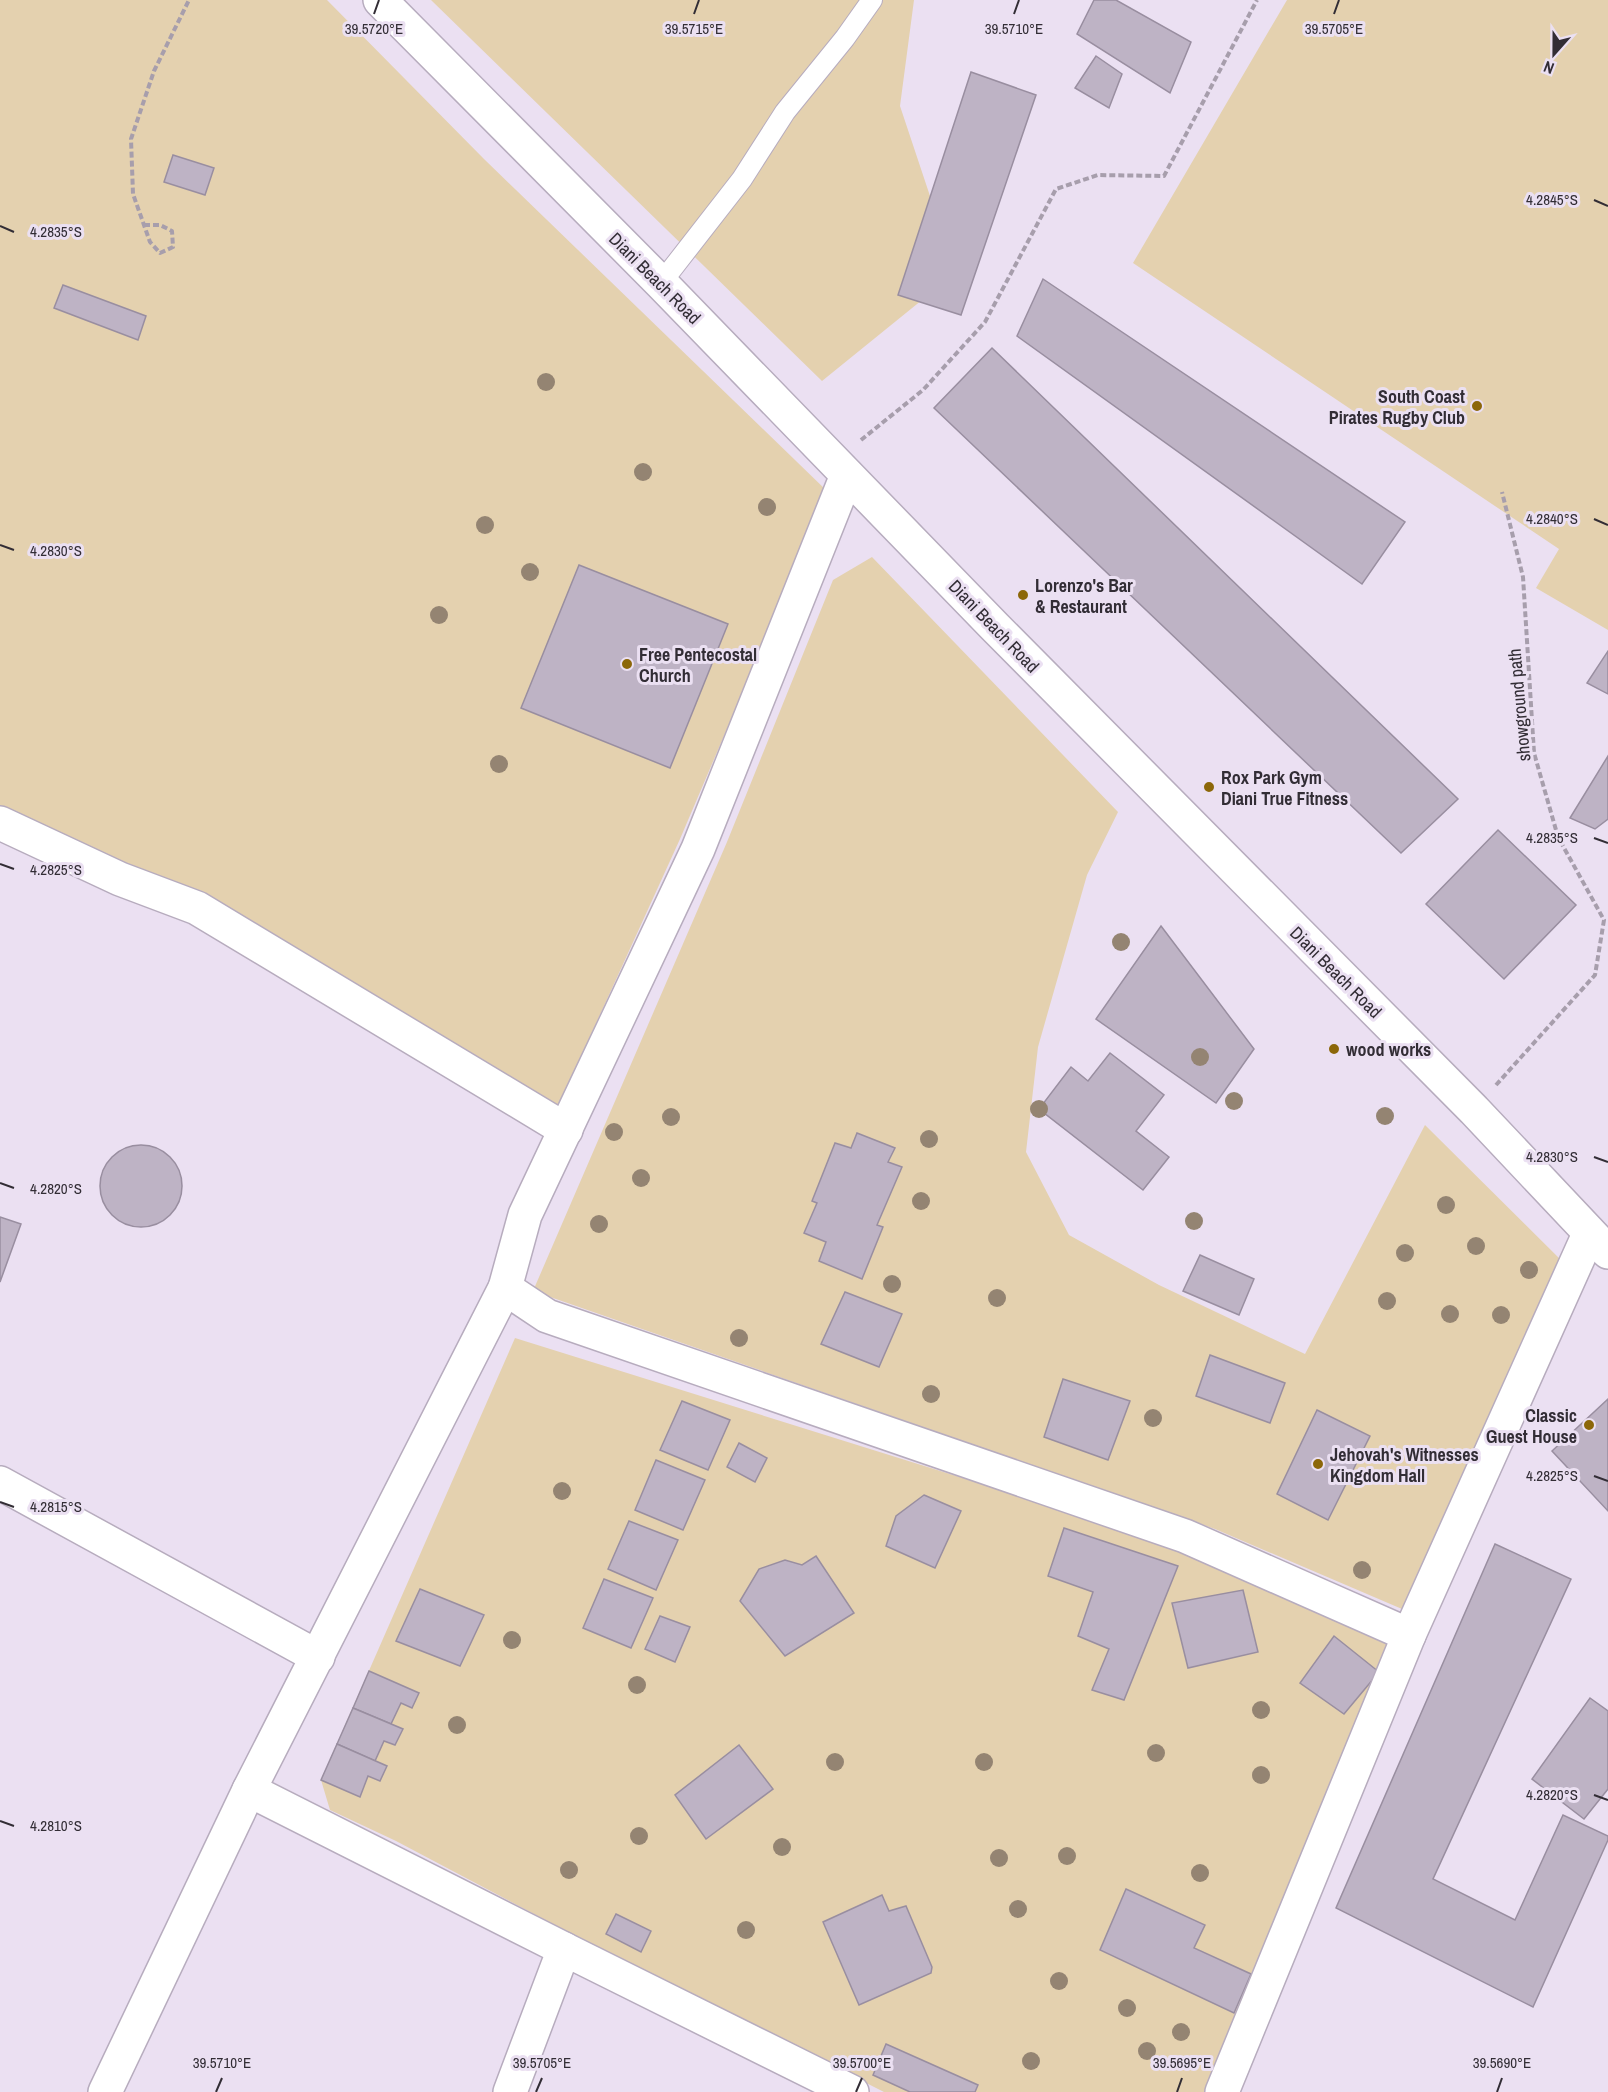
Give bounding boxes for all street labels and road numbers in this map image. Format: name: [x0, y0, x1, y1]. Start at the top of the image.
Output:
street label: Diani Beach Road: [604, 227, 706, 329]
street label: Diani Beach Road: [943, 574, 1045, 678]
street label: showground path: [1502, 648, 1536, 762]
street label: Diani Beach Road: [1285, 921, 1387, 1023]

